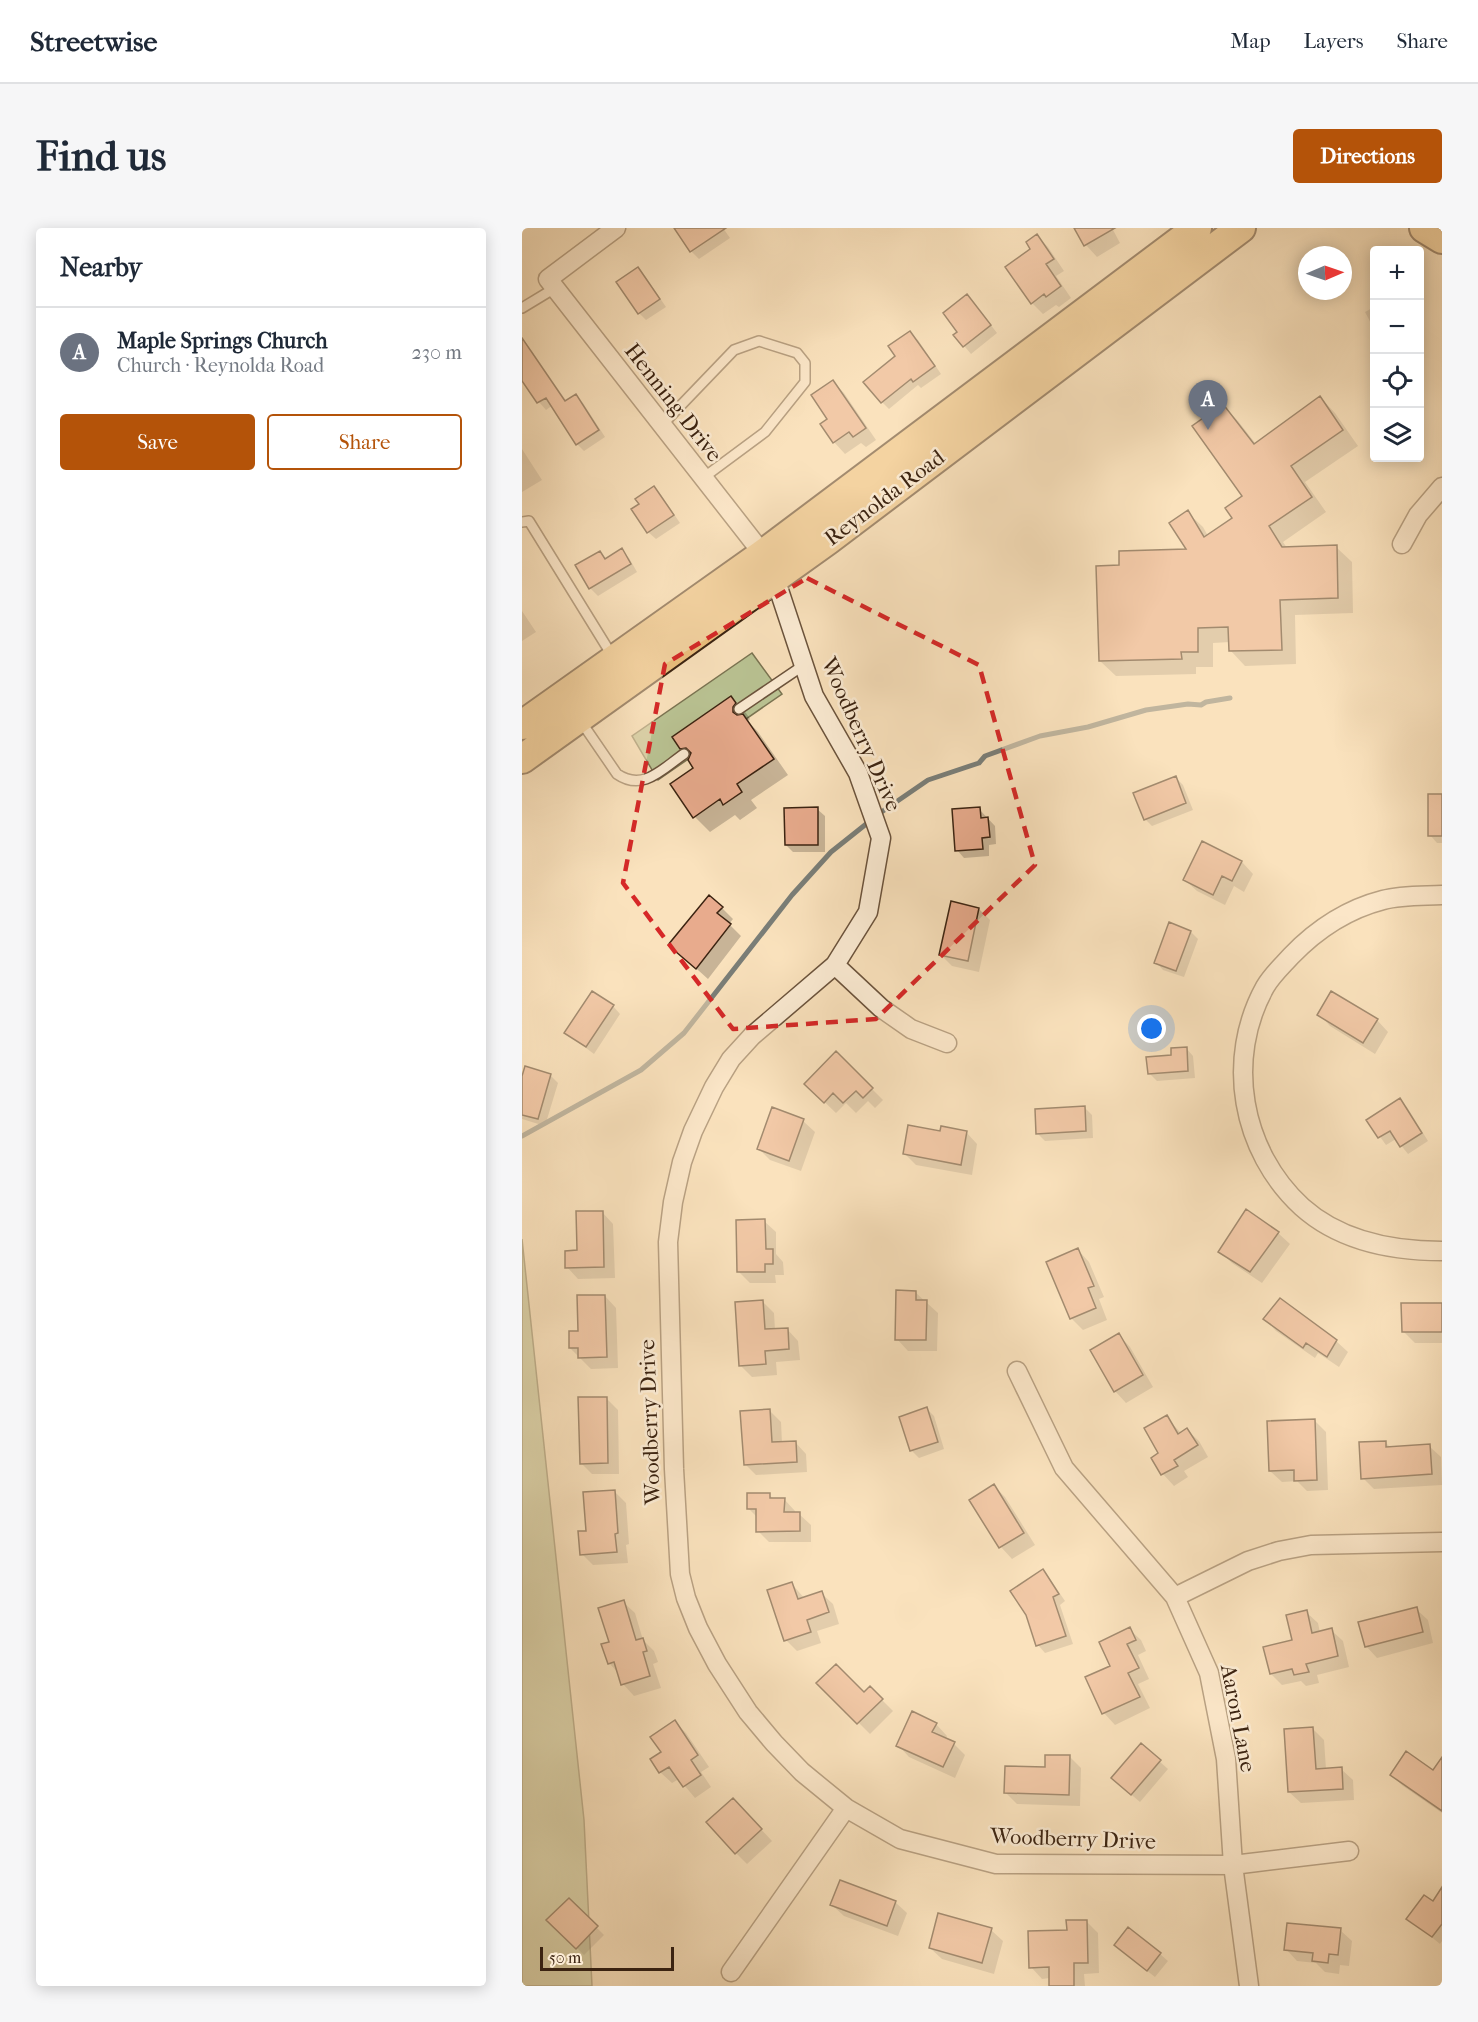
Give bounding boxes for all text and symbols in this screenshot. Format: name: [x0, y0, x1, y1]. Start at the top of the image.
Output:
text: Streetwise: [30, 25, 157, 58]
text: Map: [1230, 29, 1271, 53]
text: Layers: [1304, 29, 1363, 53]
text: Share: [1396, 29, 1448, 53]
button: Directions: [1293, 129, 1442, 183]
text: Find us: [36, 132, 166, 181]
north arrow: [1298, 246, 1352, 300]
map controls: [1370, 246, 1424, 462]
button: +: [1370, 246, 1424, 300]
text: Nearby: [60, 252, 142, 283]
button: −: [1370, 300, 1424, 354]
text: Maple Springs Church: [117, 328, 328, 354]
street label: Henning Drive: [619, 338, 728, 467]
text: A: [73, 341, 86, 364]
text: 230 m: [412, 341, 462, 364]
text: Church · Reynolda Road: [117, 354, 324, 377]
button: locate: [1370, 354, 1424, 408]
pin: A: [1188, 380, 1228, 430]
button: layers: [1370, 408, 1424, 462]
button: Save: [60, 414, 255, 470]
button: Share: [267, 414, 462, 470]
street label: Reynolda Road: [820, 444, 950, 551]
street label: Woodberry Drive: [815, 653, 907, 815]
your location: [1137, 1014, 1166, 1043]
street label: Woodberry Drive: [634, 1339, 666, 1506]
street label: Aaron Lane: [1215, 1661, 1261, 1774]
street label: Woodberry Drive: [989, 1823, 1156, 1855]
scale bar: [540, 1944, 674, 1972]
text: 50 m: [549, 1948, 581, 1967]

